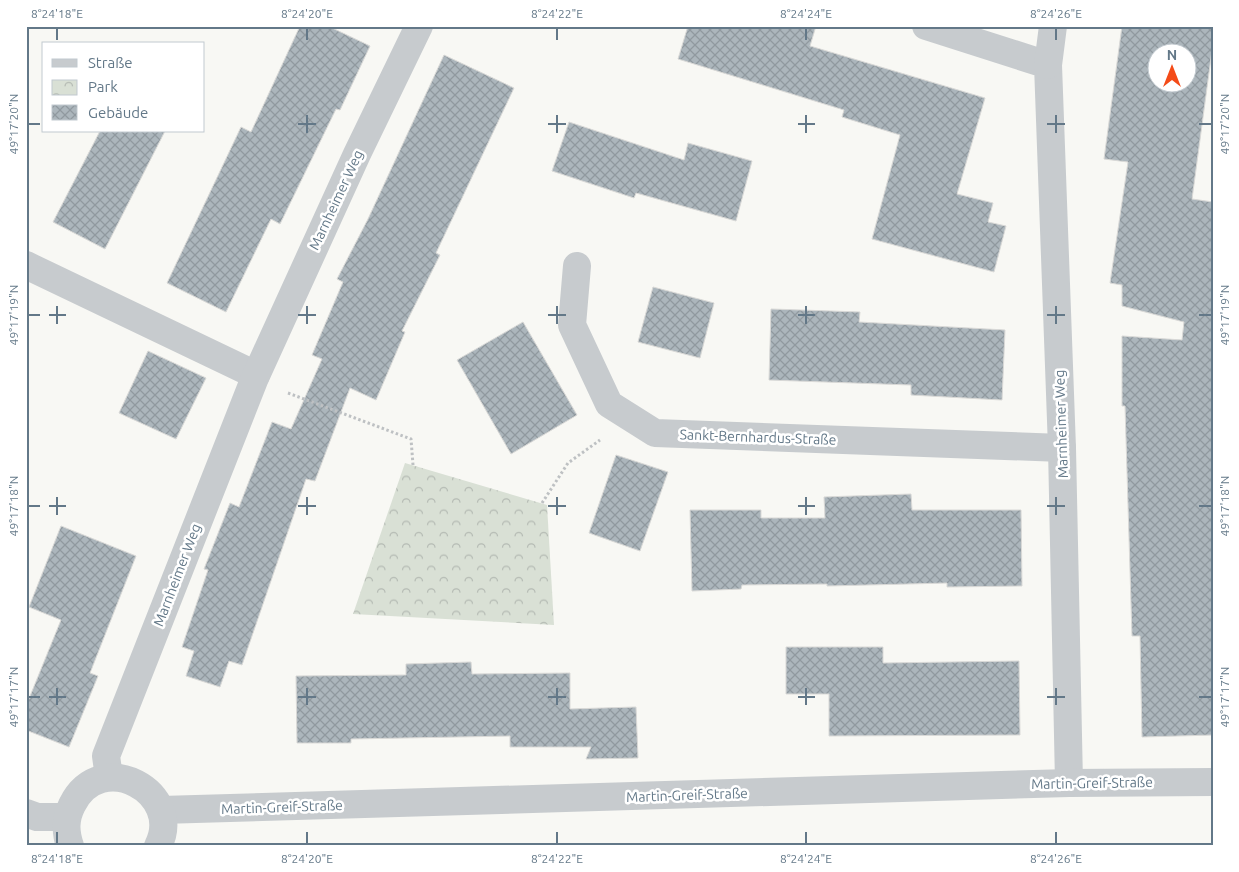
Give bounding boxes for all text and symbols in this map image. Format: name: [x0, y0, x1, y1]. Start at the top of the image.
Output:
text: 8°24'18"E: [31, 7, 83, 20]
text: 8°24'20"E: [281, 7, 333, 20]
text: 8°24'22"E: [531, 7, 583, 20]
text: 8°24'24"E: [780, 7, 832, 20]
text: 8°24'26"E: [1030, 7, 1082, 20]
legend: [42, 42, 205, 132]
north arrow: [1146, 42, 1196, 92]
text: N: [1167, 47, 1177, 63]
text: Straße: [88, 54, 132, 71]
text: Park: [88, 78, 118, 95]
text: 49°17'20"N: [7, 94, 20, 154]
text: 49°17'20"N: [1218, 94, 1231, 154]
text: Gebäude: [88, 104, 148, 121]
street label: Marnheimer Weg: [306, 147, 366, 253]
text: 49°17'19"N: [7, 285, 20, 345]
text: 49°17'19"N: [1218, 285, 1231, 345]
street label: Marnheimer Weg: [1051, 369, 1071, 479]
street label: Sankt-Bernhardus-Straße: [679, 426, 837, 448]
text: 49°17'18"N: [7, 476, 20, 536]
text: 49°17'18"N: [1218, 476, 1231, 536]
street label: Marnheimer Weg: [150, 521, 204, 629]
text: 49°17'17"N: [7, 667, 20, 727]
text: 49°17'17"N: [1218, 667, 1231, 727]
street label: Martin-Greif-Straße: [1031, 774, 1153, 792]
street label: Martin-Greif-Straße: [626, 785, 748, 805]
street label: Martin-Greif-Straße: [221, 797, 343, 817]
text: 8°24'18"E: [31, 852, 83, 865]
text: 8°24'20"E: [281, 852, 333, 865]
text: 8°24'22"E: [531, 852, 583, 865]
text: 8°24'24"E: [780, 852, 832, 865]
text: 8°24'26"E: [1030, 852, 1082, 865]

